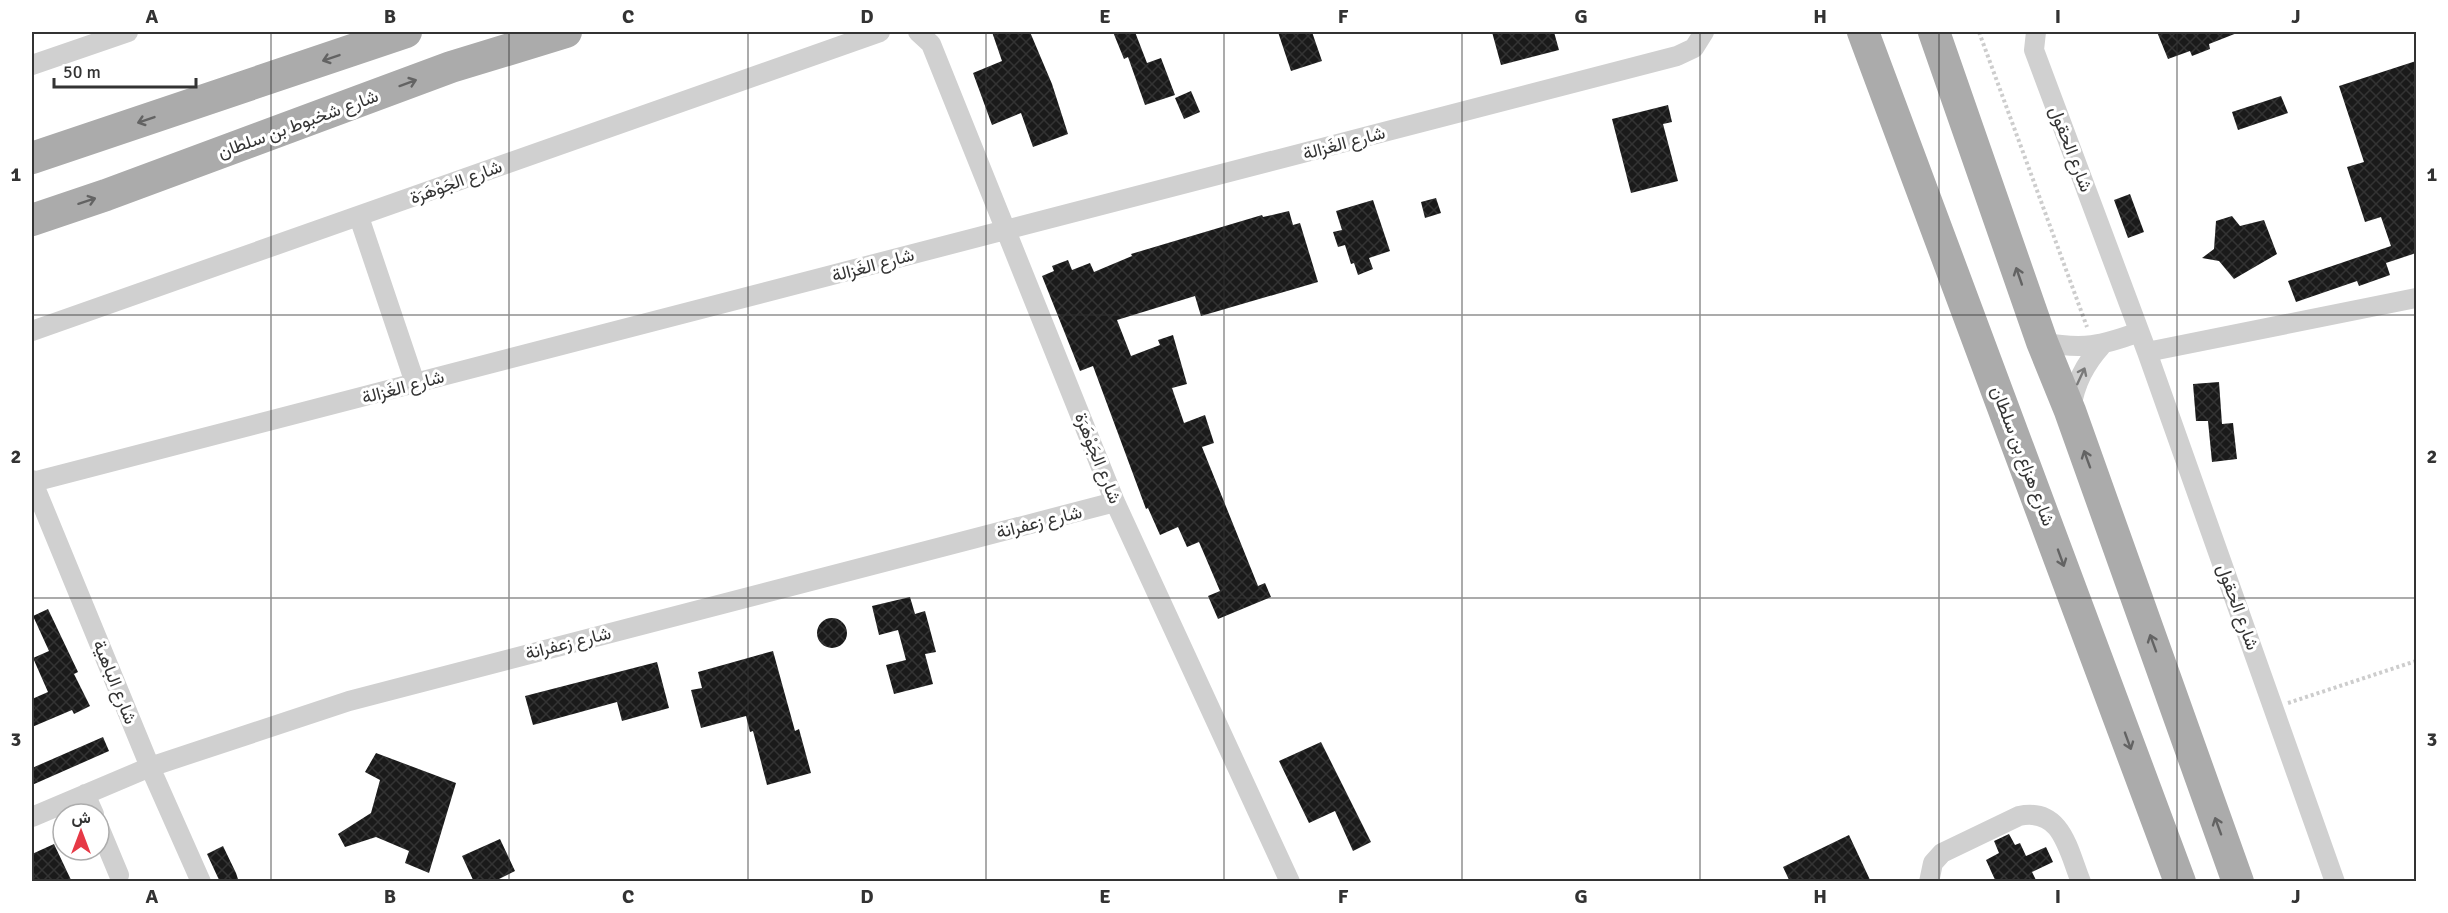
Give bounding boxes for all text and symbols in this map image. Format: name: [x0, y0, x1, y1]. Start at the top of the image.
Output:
text: A: [146, 4, 159, 29]
text: B: [384, 4, 396, 29]
text: C: [622, 4, 634, 29]
text: D: [860, 4, 874, 29]
text: E: [1099, 4, 1111, 29]
text: F: [1338, 4, 1349, 29]
text: G: [1574, 4, 1588, 29]
text: H: [1813, 4, 1827, 29]
text: I: [2055, 4, 2061, 29]
text: J: [2291, 4, 2301, 29]
scale bar: [54, 51, 196, 89]
one-way arrow: [322, 53, 341, 64]
text: 50 m: [63, 61, 101, 83]
one-way arrow: [398, 77, 417, 88]
street label: شارع شخبوط بن سلطان: [215, 85, 382, 164]
street label: شارع الحقول: [2044, 103, 2097, 195]
one-way arrow: [137, 115, 156, 126]
street label: شارع الغَزالة: [1300, 121, 1388, 165]
street label: شارع الجَوْهَرَة: [407, 155, 505, 210]
text: 1: [11, 162, 22, 187]
text: 1: [2427, 162, 2438, 187]
one-way arrow: [77, 195, 96, 206]
street label: شارع الغَزالة: [829, 243, 917, 287]
one-way arrow: [2013, 267, 2024, 286]
street label: شارع الغَزالة: [359, 365, 447, 409]
one-way arrow: [2075, 367, 2087, 385]
street label: شارع هزاع بن سلطان: [1985, 383, 2060, 529]
street label: شارع الجَوْهَرَة: [1069, 409, 1126, 507]
text: 2: [11, 444, 21, 469]
text: 2: [2427, 444, 2437, 469]
one-way arrow: [2081, 450, 2092, 469]
street label: شارع زعفرانة: [994, 501, 1084, 544]
one-way arrow: [2056, 548, 2067, 567]
street label: شارع الحقول: [2211, 561, 2264, 654]
street label: شارع زعفرانة: [523, 622, 613, 665]
one-way arrow: [2146, 634, 2157, 653]
street label: شارع الباهية: [87, 637, 142, 728]
text: 3: [11, 727, 21, 752]
text: 3: [2427, 727, 2437, 752]
one-way arrow: [2124, 731, 2135, 750]
north arrow: [51, 802, 111, 862]
text: ش: [71, 808, 91, 828]
one-way arrow: [2212, 818, 2223, 836]
text: A: [146, 884, 159, 909]
text: B: [384, 884, 396, 909]
text: C: [622, 884, 634, 909]
text: D: [860, 884, 874, 909]
text: E: [1099, 884, 1111, 909]
text: F: [1338, 884, 1349, 909]
text: G: [1574, 884, 1588, 909]
text: H: [1813, 884, 1827, 909]
text: I: [2055, 884, 2061, 909]
text: J: [2291, 884, 2301, 909]

